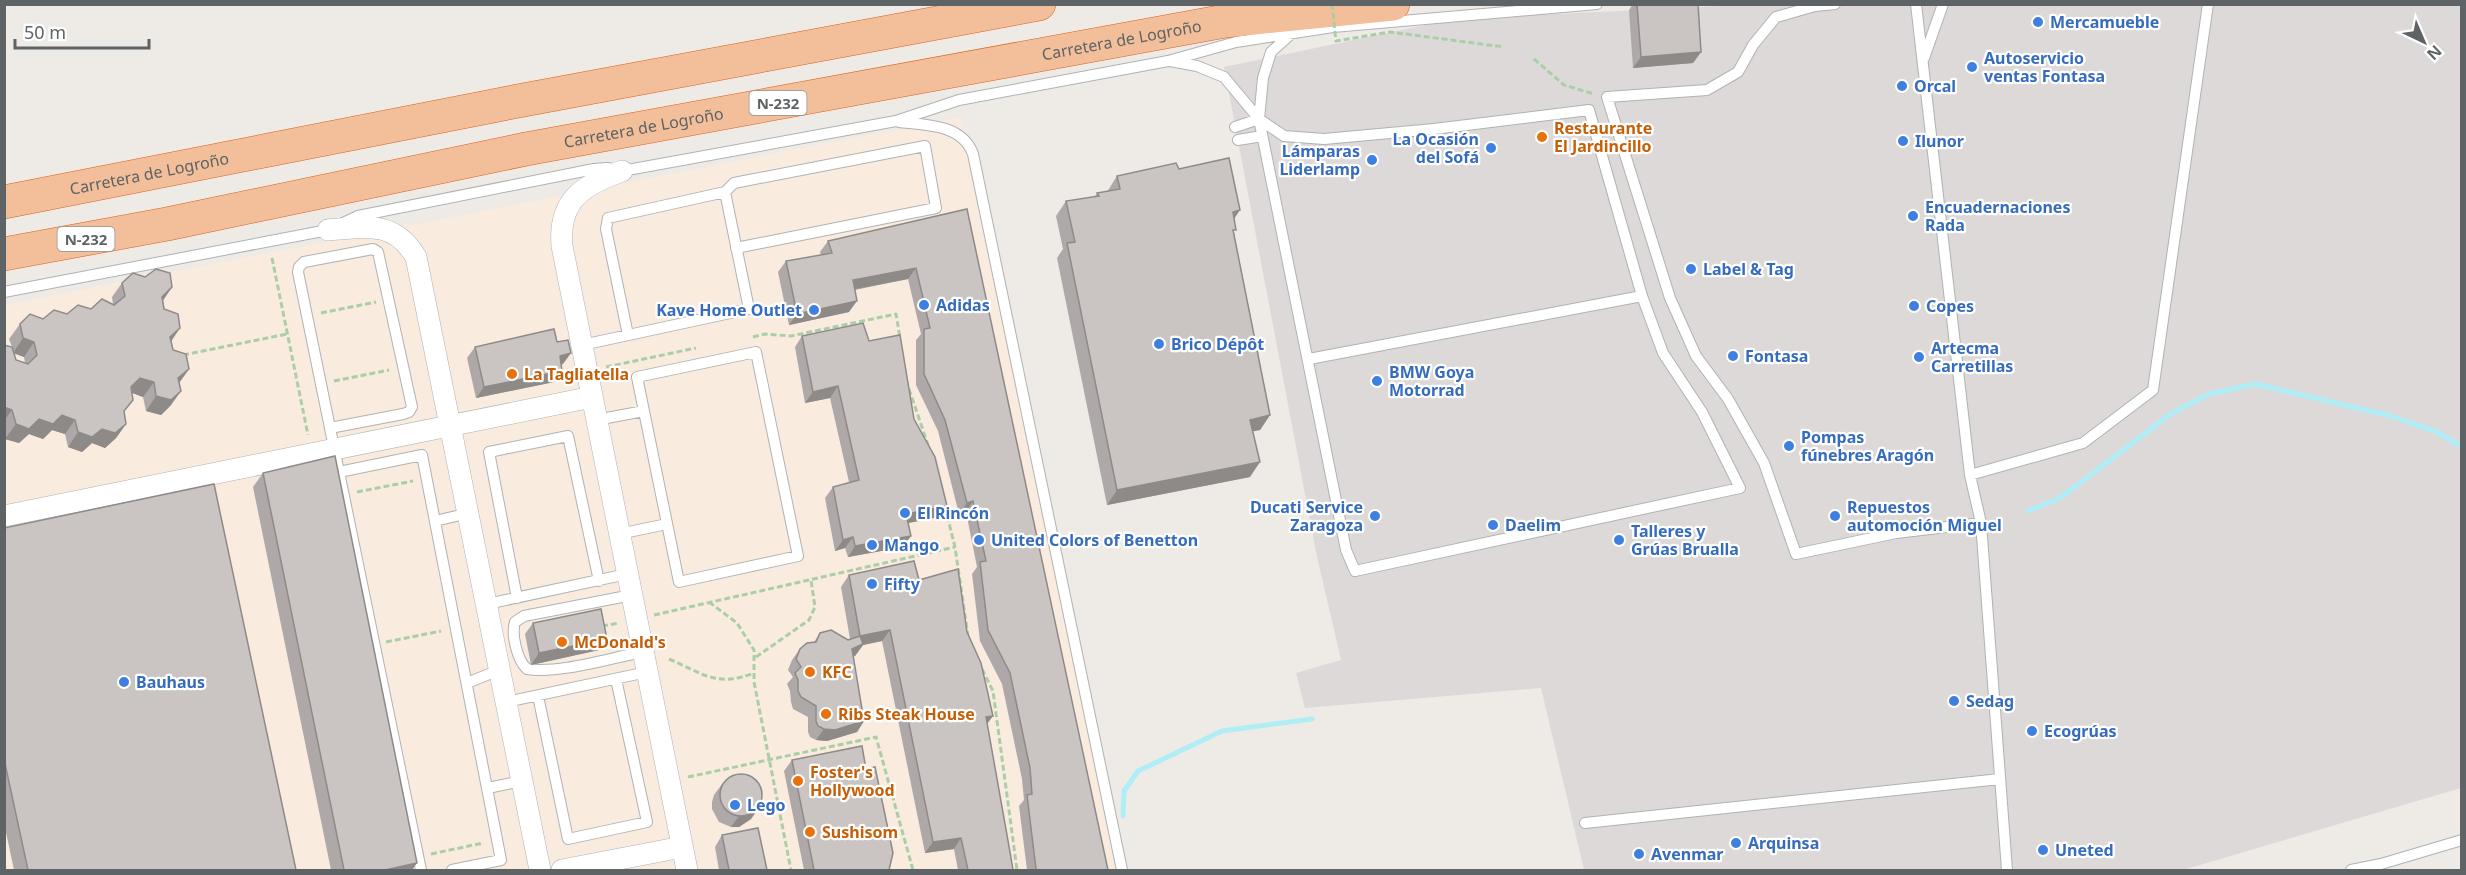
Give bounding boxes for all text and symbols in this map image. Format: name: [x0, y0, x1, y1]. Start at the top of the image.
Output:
place label: Mercamueble: [2050, 11, 2159, 33]
scale bar: [15, 12, 148, 50]
north arrow: [2394, 12, 2454, 72]
street label: Carretera de Logroño: [1040, 15, 1203, 65]
marker: Mercamueble: [2031, 15, 2045, 29]
text: 50 m: [24, 20, 66, 44]
text: N: [2422, 40, 2447, 65]
place label: Autoservicio ventas Fontasa: [1984, 47, 2105, 87]
marker: Autoservicio ventas Fontasa: [1965, 60, 1979, 74]
place label: Orcal: [1914, 75, 1956, 97]
marker: Orcal: [1895, 79, 1909, 93]
road number: N-232: [750, 91, 806, 115]
street label: Carretera de Logroño: [562, 102, 725, 153]
place label: Restaurante El Jardincillo: [1554, 117, 1652, 157]
place label: La Ocasión del Sofá: [1393, 128, 1479, 168]
marker: Restaurante El Jardincillo: [1535, 130, 1549, 144]
place label: Ilunor: [1915, 130, 1964, 152]
marker: Ilunor: [1896, 134, 1910, 148]
place label: Lámparas Liderlamp: [1279, 140, 1360, 180]
marker: La Ocasión del Sofá: [1484, 141, 1498, 155]
street label: Carretera de Logroño: [68, 147, 231, 200]
marker: Lámparas Liderlamp: [1365, 153, 1379, 167]
place label: Encuadernaciones Rada: [1925, 196, 2070, 236]
marker: Encuadernaciones Rada: [1906, 209, 1920, 223]
road number: N-232: [58, 227, 115, 251]
place label: Label & Tag: [1703, 258, 1794, 280]
marker: Label & Tag: [1684, 262, 1698, 276]
place label: Adidas: [936, 294, 990, 316]
place label: Copes: [1926, 295, 1974, 317]
marker: Adidas: [917, 298, 931, 312]
place label: Kave Home Outlet: [656, 299, 802, 321]
marker: Copes: [1907, 299, 1921, 313]
marker: Kave Home Outlet: [807, 303, 821, 317]
place label: Brico Dépôt: [1171, 333, 1264, 355]
marker: Brico Dépôt: [1152, 337, 1166, 351]
place label: Artecma Carretillas: [1931, 337, 2013, 377]
place label: Fontasa: [1745, 345, 1808, 367]
marker: Fontasa: [1726, 349, 1740, 363]
marker: Artecma Carretillas: [1912, 350, 1926, 364]
place label: BMW Goya Motorrad: [1389, 361, 1474, 401]
place label: La Tagliatella: [524, 363, 629, 385]
marker: La Tagliatella: [505, 367, 519, 381]
marker: BMW Goya Motorrad: [1370, 374, 1384, 388]
place label: Pompas fúnebres Aragón: [1801, 426, 1934, 466]
marker: Pompas fúnebres Aragón: [1782, 439, 1796, 453]
place label: Ducati Service Zaragoza: [1250, 496, 1363, 536]
place label: Repuestos automoción Miguel: [1847, 496, 2002, 536]
place label: El Rincón: [917, 502, 989, 524]
marker: El Rincón: [898, 506, 912, 520]
marker: Ducati Service Zaragoza: [1368, 509, 1382, 523]
marker: Repuestos automoción Miguel: [1828, 509, 1842, 523]
place label: Daelim: [1505, 514, 1561, 536]
marker: Daelim: [1486, 518, 1500, 532]
place label: Talleres y Grúas Brualla: [1631, 520, 1739, 560]
place label: United Colors of Benetton: [991, 529, 1198, 551]
marker: United Colors of Benetton: [972, 533, 986, 547]
marker: Talleres y Grúas Brualla: [1612, 533, 1626, 547]
place label: Mango: [884, 534, 939, 556]
marker: Mango: [865, 538, 879, 552]
place label: Fifty: [884, 573, 921, 595]
marker: Fifty: [865, 577, 879, 591]
place label: McDonald's: [574, 631, 666, 653]
marker: McDonald's: [555, 635, 569, 649]
place label: KFC: [822, 661, 852, 683]
marker: KFC: [803, 665, 817, 679]
place label: Bauhaus: [136, 671, 205, 693]
marker: Bauhaus: [117, 675, 131, 689]
place label: Sedag: [1966, 690, 2014, 712]
marker: Sedag: [1947, 694, 1961, 708]
place label: Ribs Steak House: [838, 703, 975, 725]
marker: Ribs Steak House: [819, 707, 833, 721]
place label: Ecogrúas: [2044, 720, 2117, 742]
marker: Ecogrúas: [2025, 724, 2039, 738]
place label: Foster's Hollywood: [810, 761, 895, 801]
marker: Foster's Hollywood: [791, 774, 805, 788]
place label: Lego: [747, 794, 786, 816]
marker: Lego: [728, 798, 742, 812]
place label: Sushisom: [822, 821, 898, 843]
marker: Sushisom: [803, 825, 817, 839]
place label: Arquinsa: [1748, 832, 1819, 854]
marker: Arquinsa: [1729, 836, 1743, 850]
place label: Uneted: [2055, 839, 2114, 861]
place label: Avenmar: [1651, 843, 1724, 865]
marker: Uneted: [2036, 843, 2050, 857]
marker: Avenmar: [1632, 847, 1646, 861]

